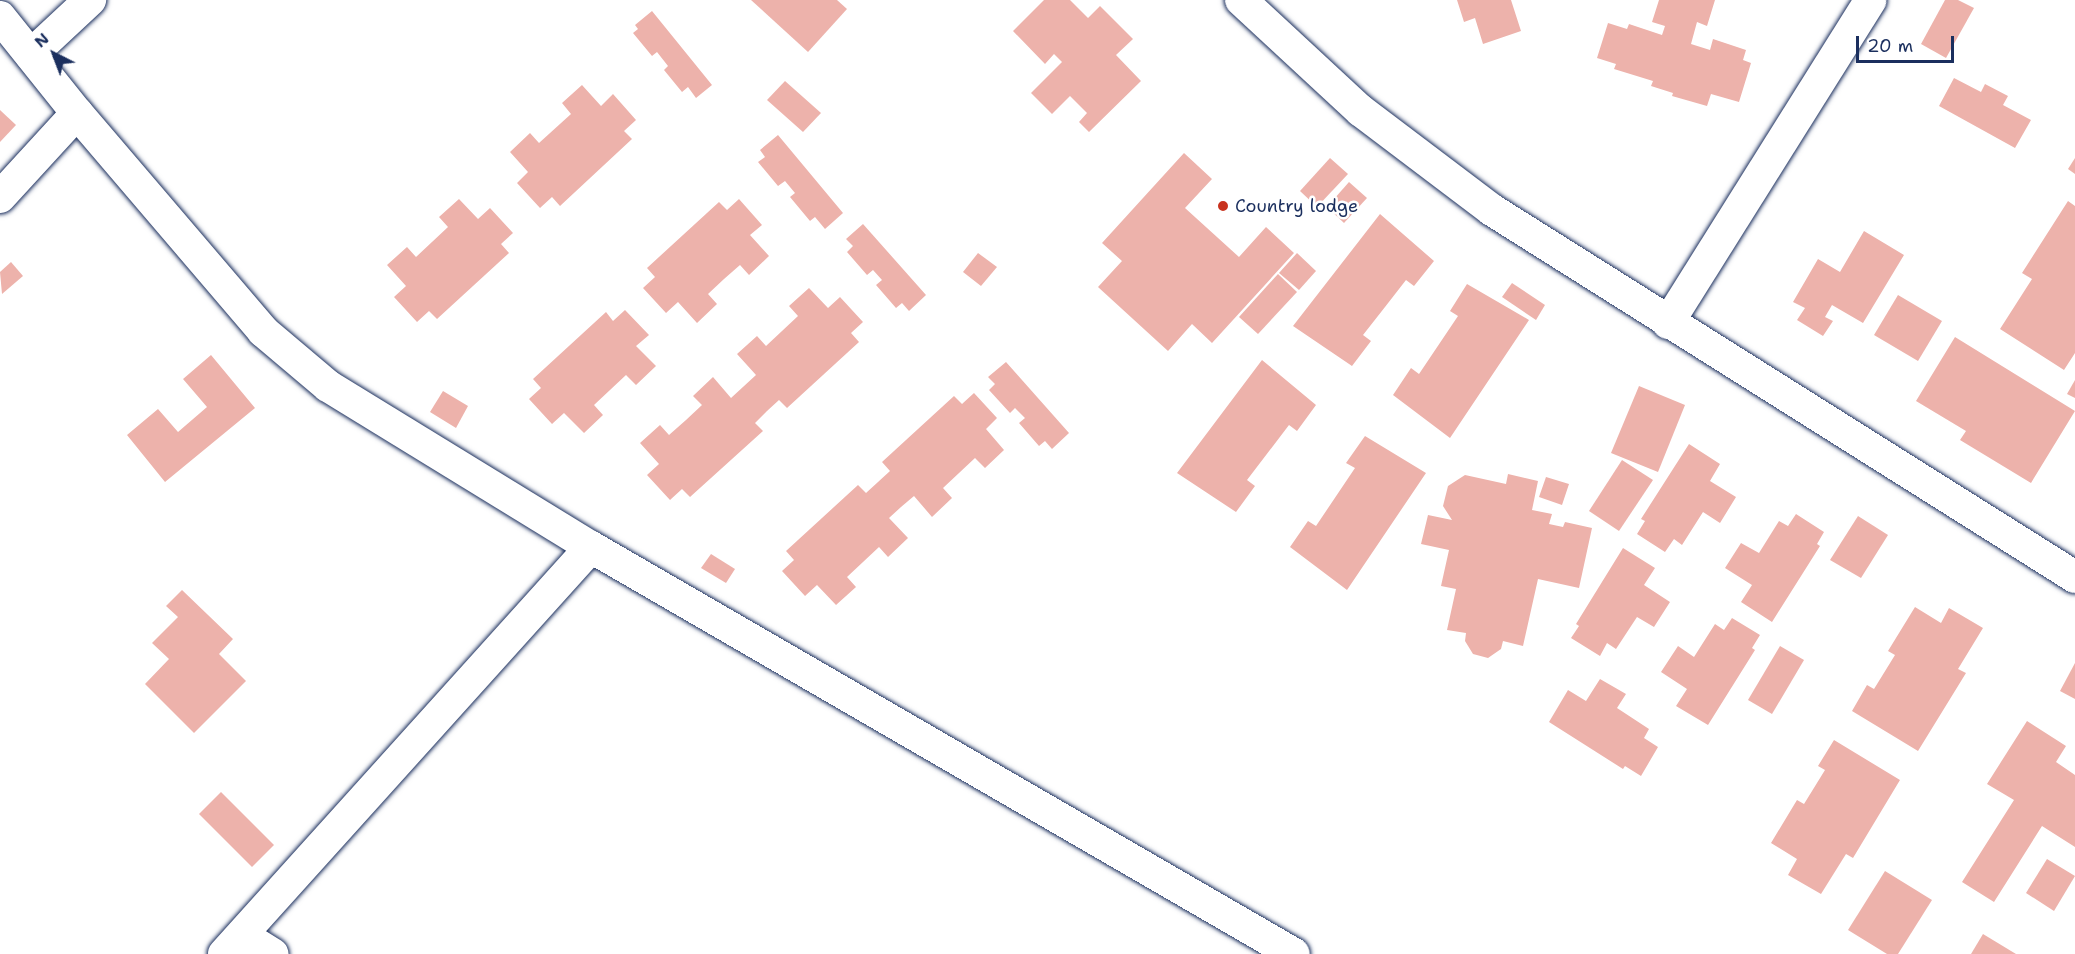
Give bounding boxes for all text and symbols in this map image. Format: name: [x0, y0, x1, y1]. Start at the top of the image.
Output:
north arrow: [24, 24, 84, 84]
scale bar: [1859, 24, 1956, 62]
text: N: [30, 28, 53, 52]
text: 20 m: [1867, 34, 1913, 58]
place label: Country lodge: [1235, 195, 1358, 217]
marker: Country lodge: [1216, 199, 1230, 213]

